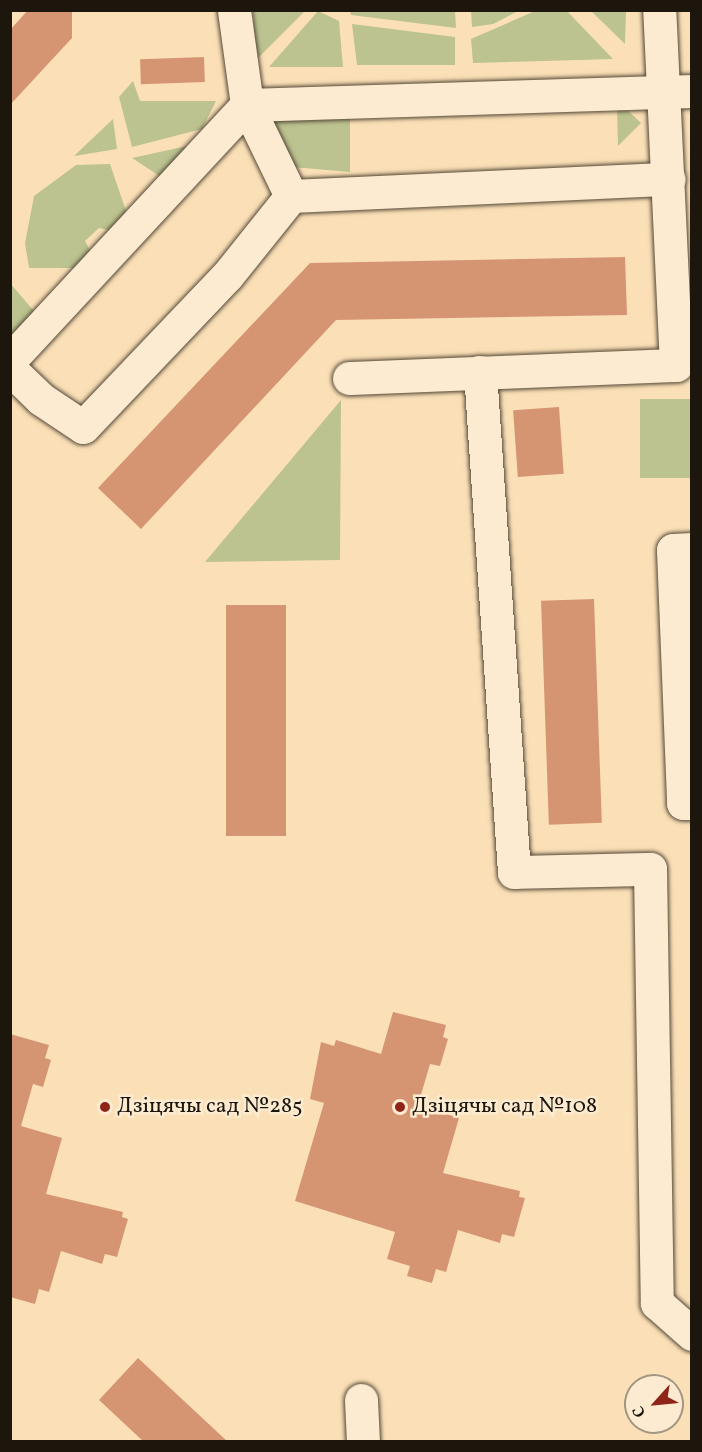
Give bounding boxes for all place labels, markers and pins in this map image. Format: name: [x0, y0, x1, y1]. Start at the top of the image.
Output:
place label: Дзіцячы сад №285: [117, 1094, 303, 1120]
place label: Дзіцячы сад №108: [412, 1094, 597, 1120]
marker: Дзіцячы сад №285: [98, 1100, 112, 1114]
marker: Дзіцячы сад №108: [393, 1100, 407, 1114]

